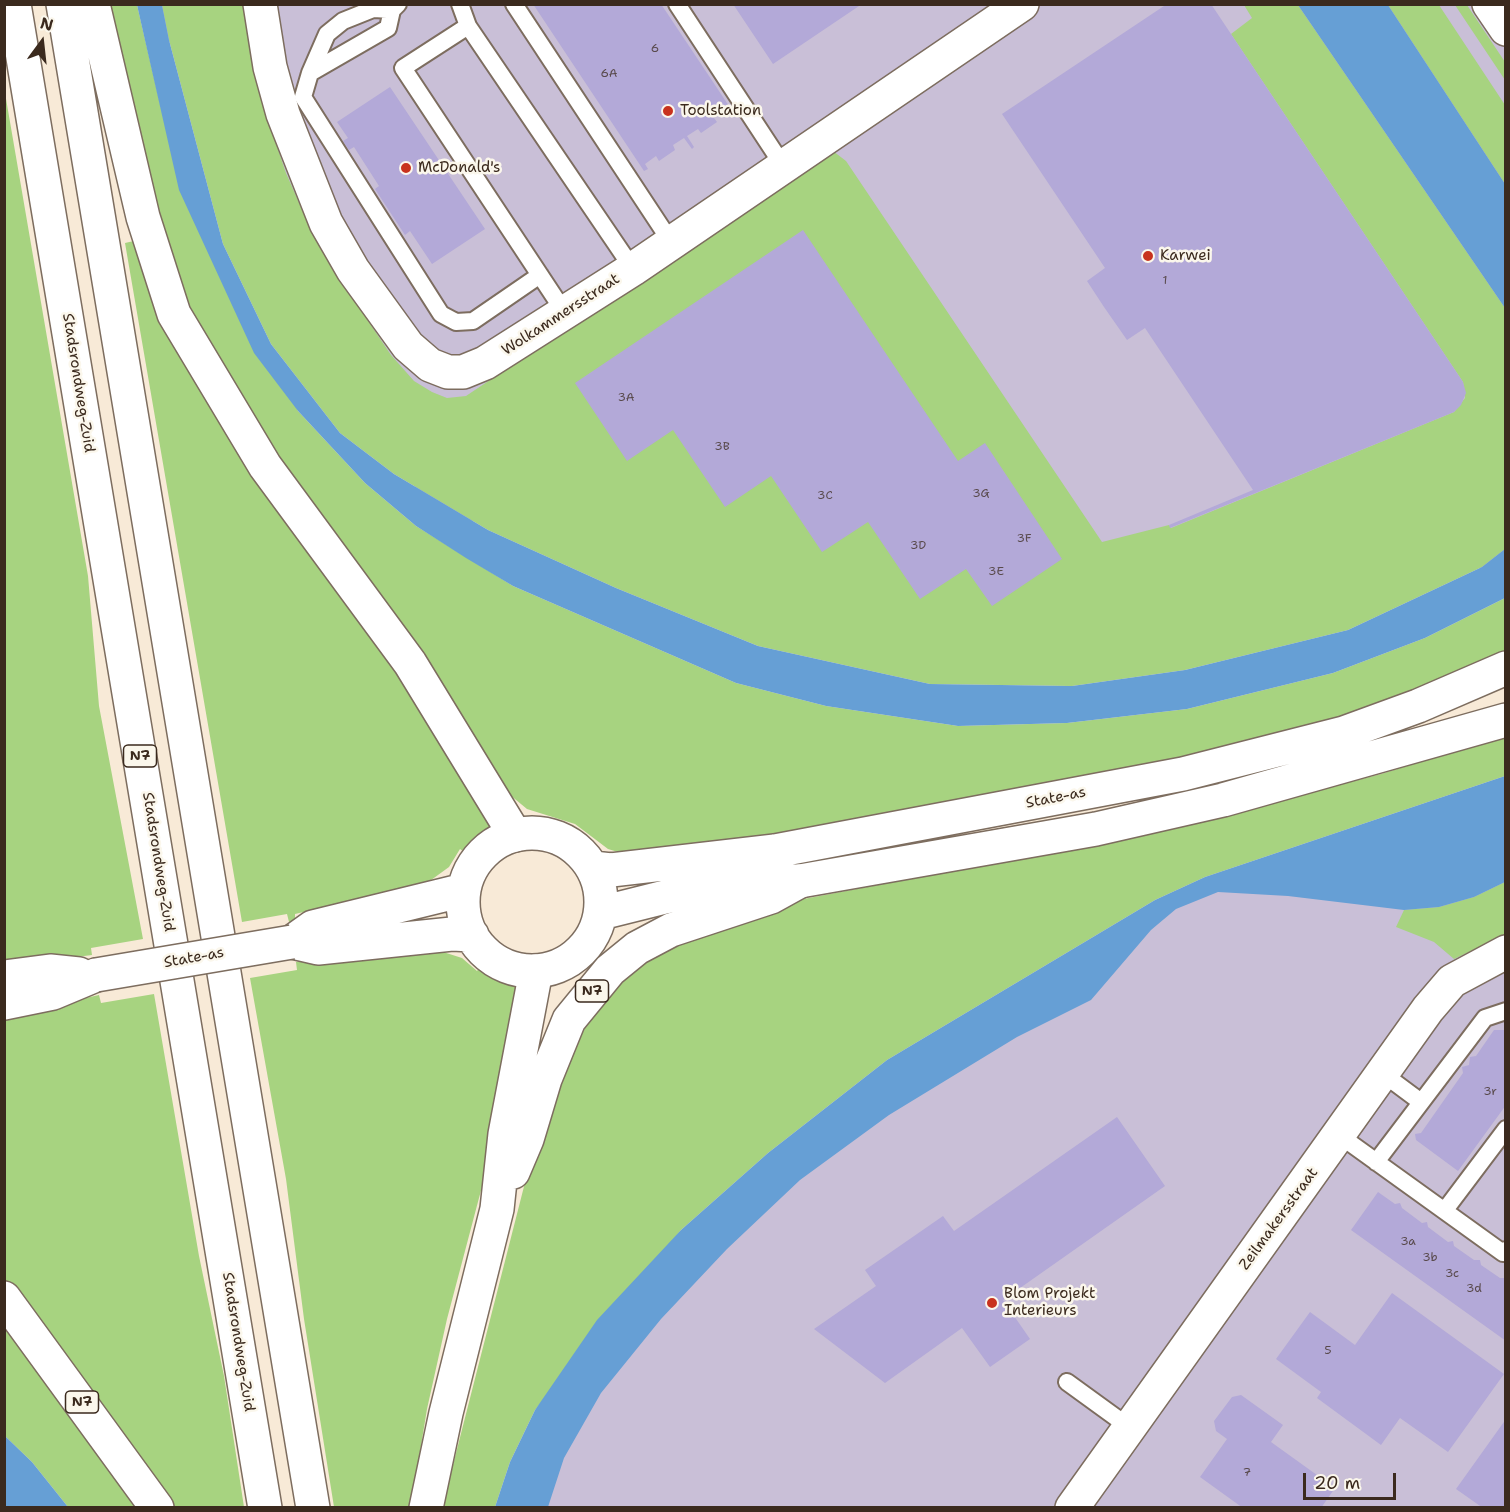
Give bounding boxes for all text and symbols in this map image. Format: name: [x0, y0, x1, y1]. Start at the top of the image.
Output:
north arrow: [12, 12, 72, 72]
text: N: [38, 12, 56, 36]
house number: 6: [651, 42, 659, 56]
house number: 6A: [601, 67, 617, 81]
place label: Toolstation: [680, 102, 761, 120]
marker: Toolstation: [661, 104, 675, 118]
place label: McDonald's: [418, 159, 500, 177]
marker: McDonald's: [399, 161, 413, 175]
place label: Karwei: [1160, 247, 1211, 265]
marker: Karwei: [1141, 249, 1155, 263]
street label: Wolkammersstraat: [499, 270, 623, 360]
house number: 1: [1162, 274, 1168, 288]
street label: Stadsrondweg-Zuid: [58, 312, 98, 454]
house number: 3A: [618, 391, 634, 405]
house number: 3B: [714, 440, 730, 454]
house number: 3G: [972, 487, 990, 501]
house number: 3C: [817, 489, 833, 503]
house number: 3F: [1016, 532, 1032, 546]
house number: 3D: [910, 539, 926, 553]
house number: 3E: [988, 565, 1004, 579]
road number: N7: [124, 745, 156, 767]
street label: State-as: [1024, 783, 1088, 813]
street label: Stadsrondweg-Zuid: [138, 791, 178, 933]
street label: State-as: [162, 944, 226, 972]
road number: N7: [576, 980, 608, 1002]
house number: 3r: [1483, 1085, 1497, 1099]
street label: Zeilmakersstraat: [1236, 1164, 1322, 1274]
house number: 3a: [1400, 1235, 1416, 1249]
house number: 3b: [1422, 1251, 1438, 1265]
house number: 3c: [1445, 1267, 1459, 1281]
street label: Stadsrondweg-Zuid: [218, 1271, 258, 1413]
house number: 3d: [1466, 1282, 1482, 1296]
place label: Blom Projekt Interieurs: [1004, 1285, 1095, 1320]
marker: Blom Projekt Interieurs: [985, 1296, 999, 1310]
house number: 5: [1324, 1344, 1332, 1358]
road number: N7: [66, 1391, 98, 1413]
scale bar: [1306, 1461, 1399, 1499]
house number: 7: [1243, 1466, 1251, 1480]
text: 20 m: [1314, 1471, 1360, 1495]

